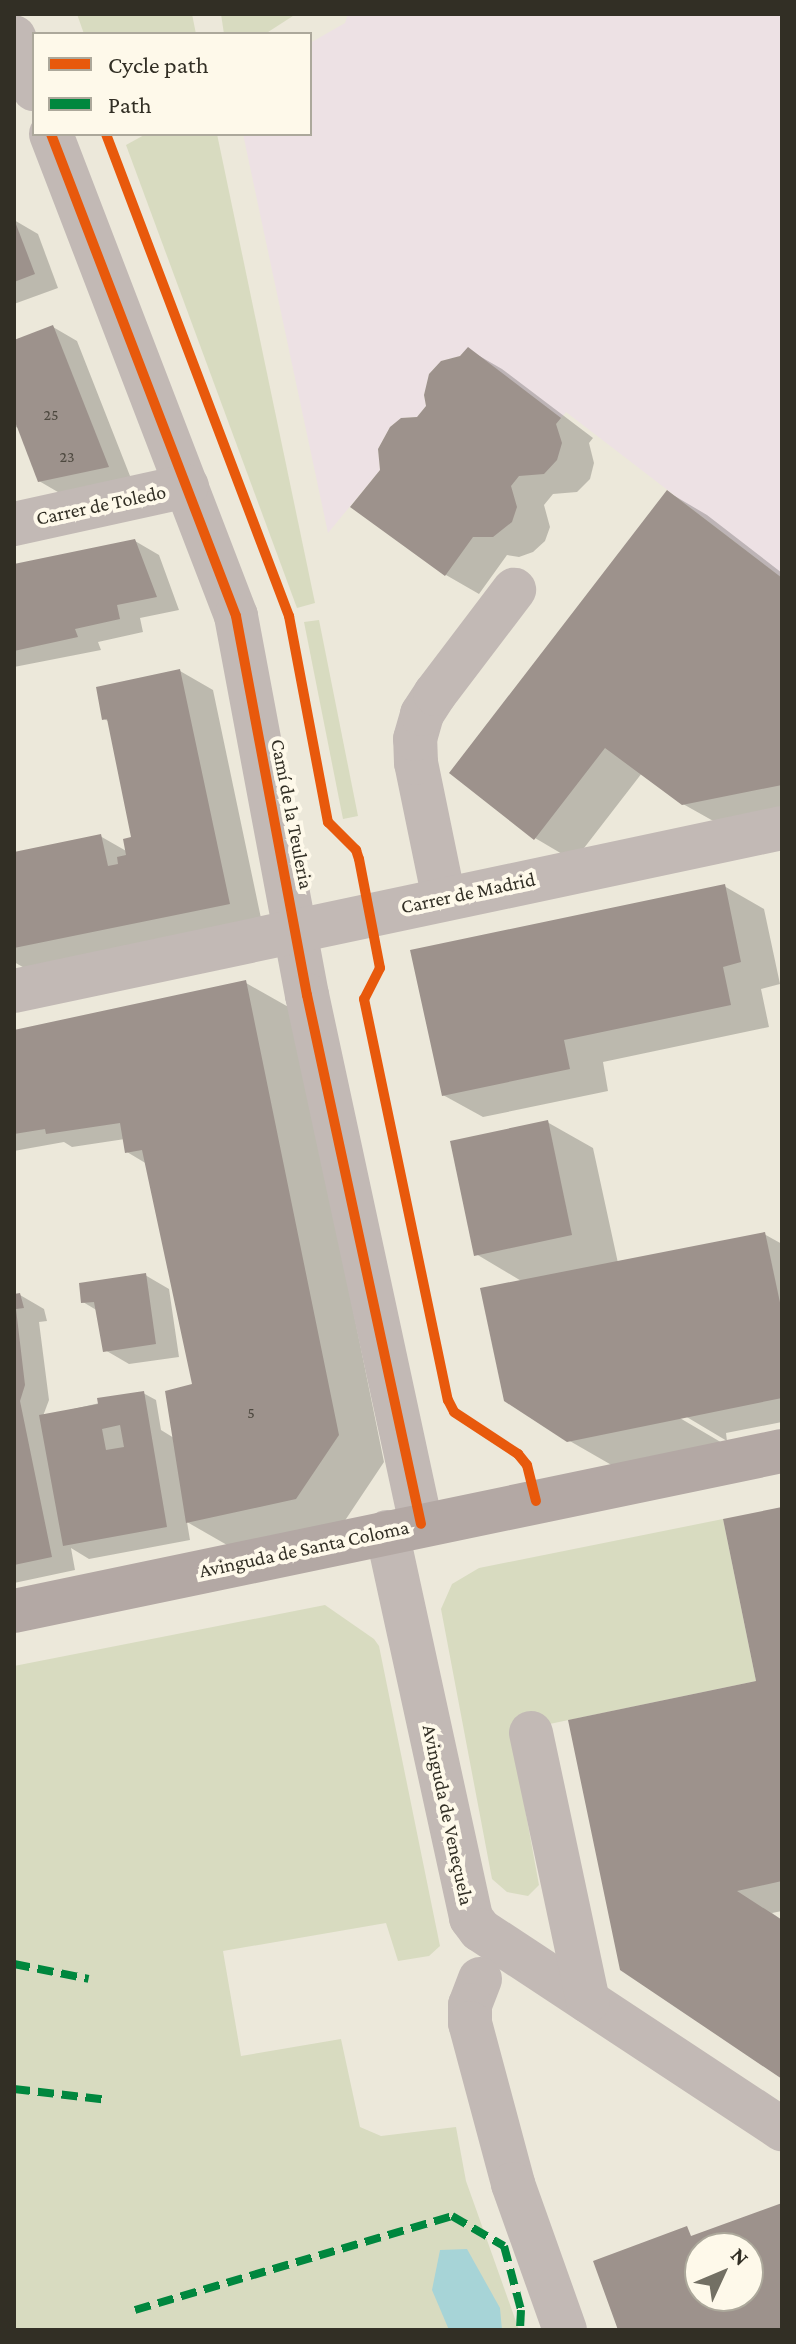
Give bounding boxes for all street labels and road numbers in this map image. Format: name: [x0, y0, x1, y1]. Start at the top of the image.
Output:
street label: Carrer de Toledo: [34, 480, 168, 530]
street label: Camí de la Teuleria: [266, 737, 318, 891]
street label: Carrer de Madrid: [399, 867, 537, 919]
street label: Avinguda de Santa Coloma: [197, 1515, 411, 1583]
street label: Avinguda de Veneçuela: [417, 1722, 479, 1908]

